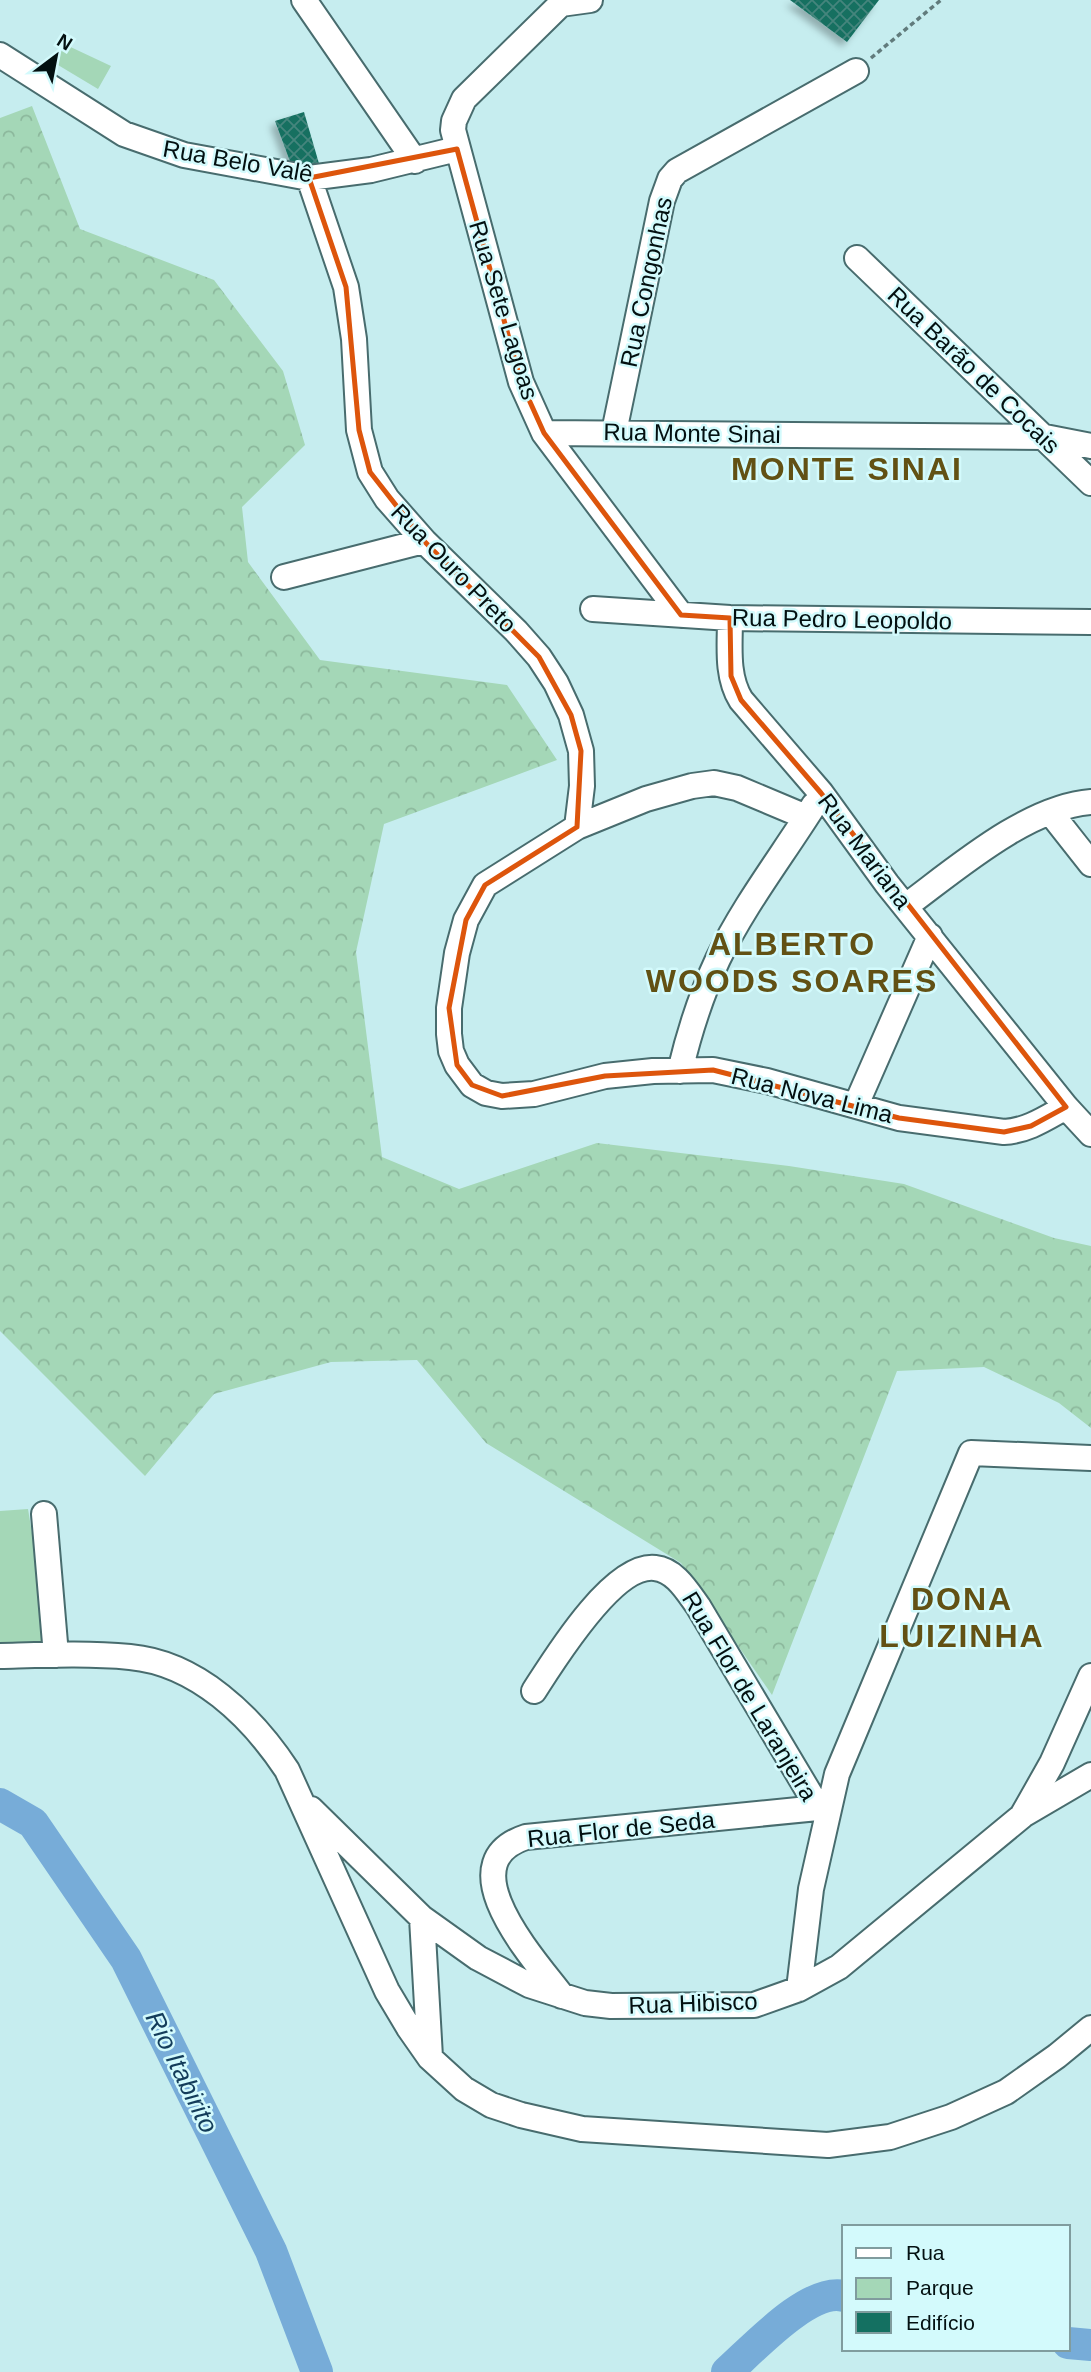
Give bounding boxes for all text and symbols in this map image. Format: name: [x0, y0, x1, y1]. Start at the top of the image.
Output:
north arrow: [21, 21, 91, 91]
text: N: [53, 29, 76, 55]
street label: Rua Belo Valê: [161, 135, 315, 187]
street label: Rua Congonhas: [615, 194, 677, 370]
street label: Rua Sete Lagoas: [464, 217, 544, 403]
street label: Rua Barão de Cocais: [883, 281, 1065, 459]
street label: Rua Monte Sinai: [603, 418, 781, 448]
district label: MONTE SINAI: [731, 451, 963, 487]
street label: Rua Ouro Preto: [386, 498, 522, 638]
street label: Rua Pedro Leopoldo: [732, 604, 952, 634]
street label: Rua Mariana: [813, 788, 918, 915]
district label: ALBERTO WOODS SOARES: [646, 926, 938, 999]
street label: Rua Nova Lima: [728, 1062, 896, 1128]
district label: DONA LUIZINHA: [879, 1581, 1045, 1654]
street label: Rua Flor de Laranjeira: [677, 1587, 823, 1806]
street label: Rua Flor de Seda: [526, 1806, 717, 1852]
street label: Rua Hibisco: [628, 1987, 758, 2019]
water label: Rio Itabirito: [140, 2006, 224, 2138]
legend: [842, 2225, 1070, 2351]
text: Rua: [906, 2241, 945, 2264]
text: Parque: [906, 2276, 974, 2299]
text: Edifício: [906, 2311, 975, 2334]

